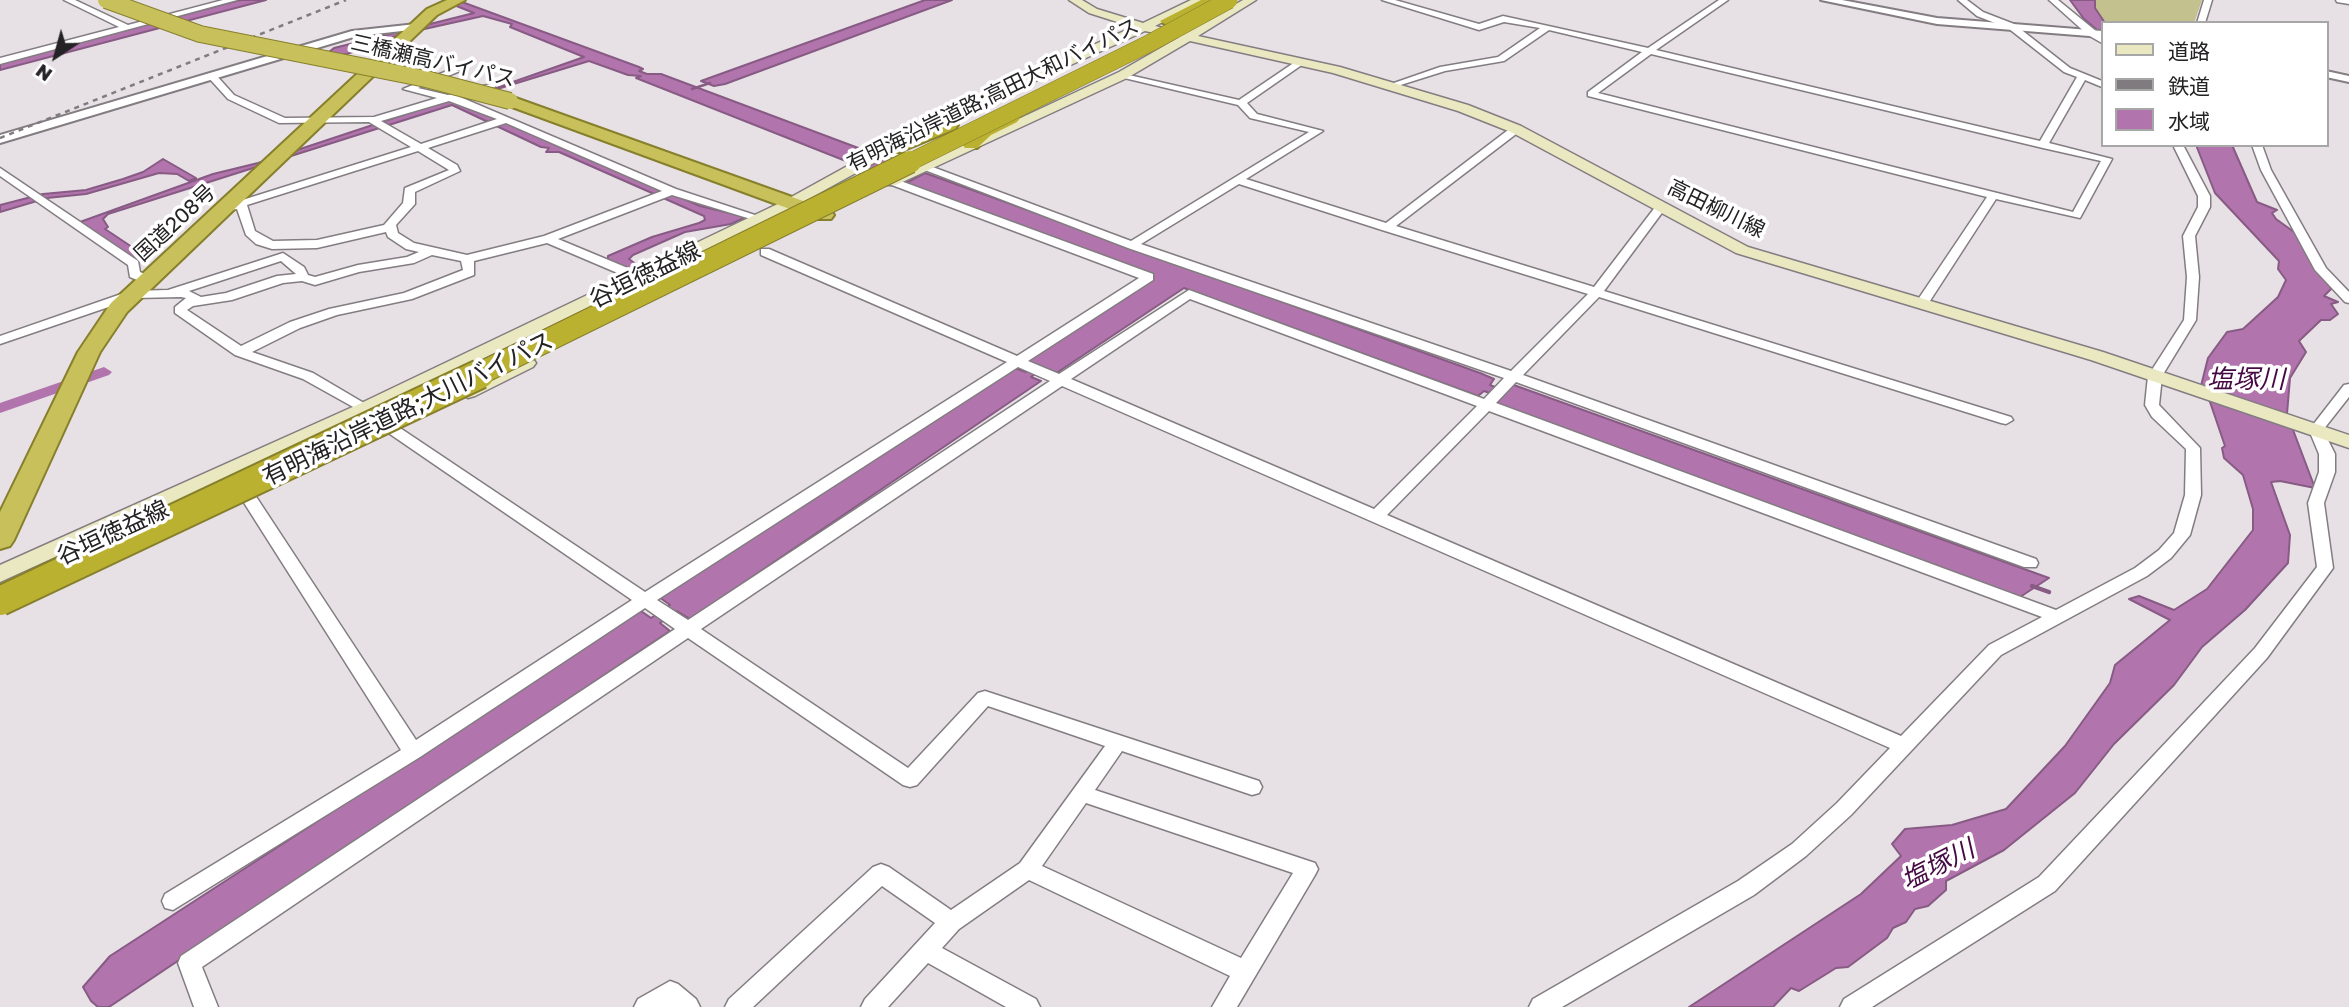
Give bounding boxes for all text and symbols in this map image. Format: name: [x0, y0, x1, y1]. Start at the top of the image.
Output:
street label: 有明海沿岸道路;高田大和バイパス: [843, 13, 1143, 177]
north arrow: [21, 21, 91, 91]
legend: [2100, 21, 2328, 147]
street label: 三橋瀬高バイパス: [348, 30, 518, 92]
text: 道路: [2168, 38, 2210, 64]
text: N: [31, 60, 56, 87]
text: 鉄道: [2168, 73, 2210, 99]
text: 水域: [2168, 108, 2210, 134]
street label: 高田柳川線: [1663, 175, 1769, 243]
street label: 国道208号: [129, 179, 221, 267]
street label: 谷垣徳益線: [585, 236, 705, 314]
street label: 有明海沿岸道路;大川バイパス: [258, 326, 558, 492]
water label: 塩塚川: [2207, 364, 2285, 396]
street label: 谷垣徳益線: [53, 495, 173, 571]
water label: 塩塚川: [1896, 833, 1980, 897]

